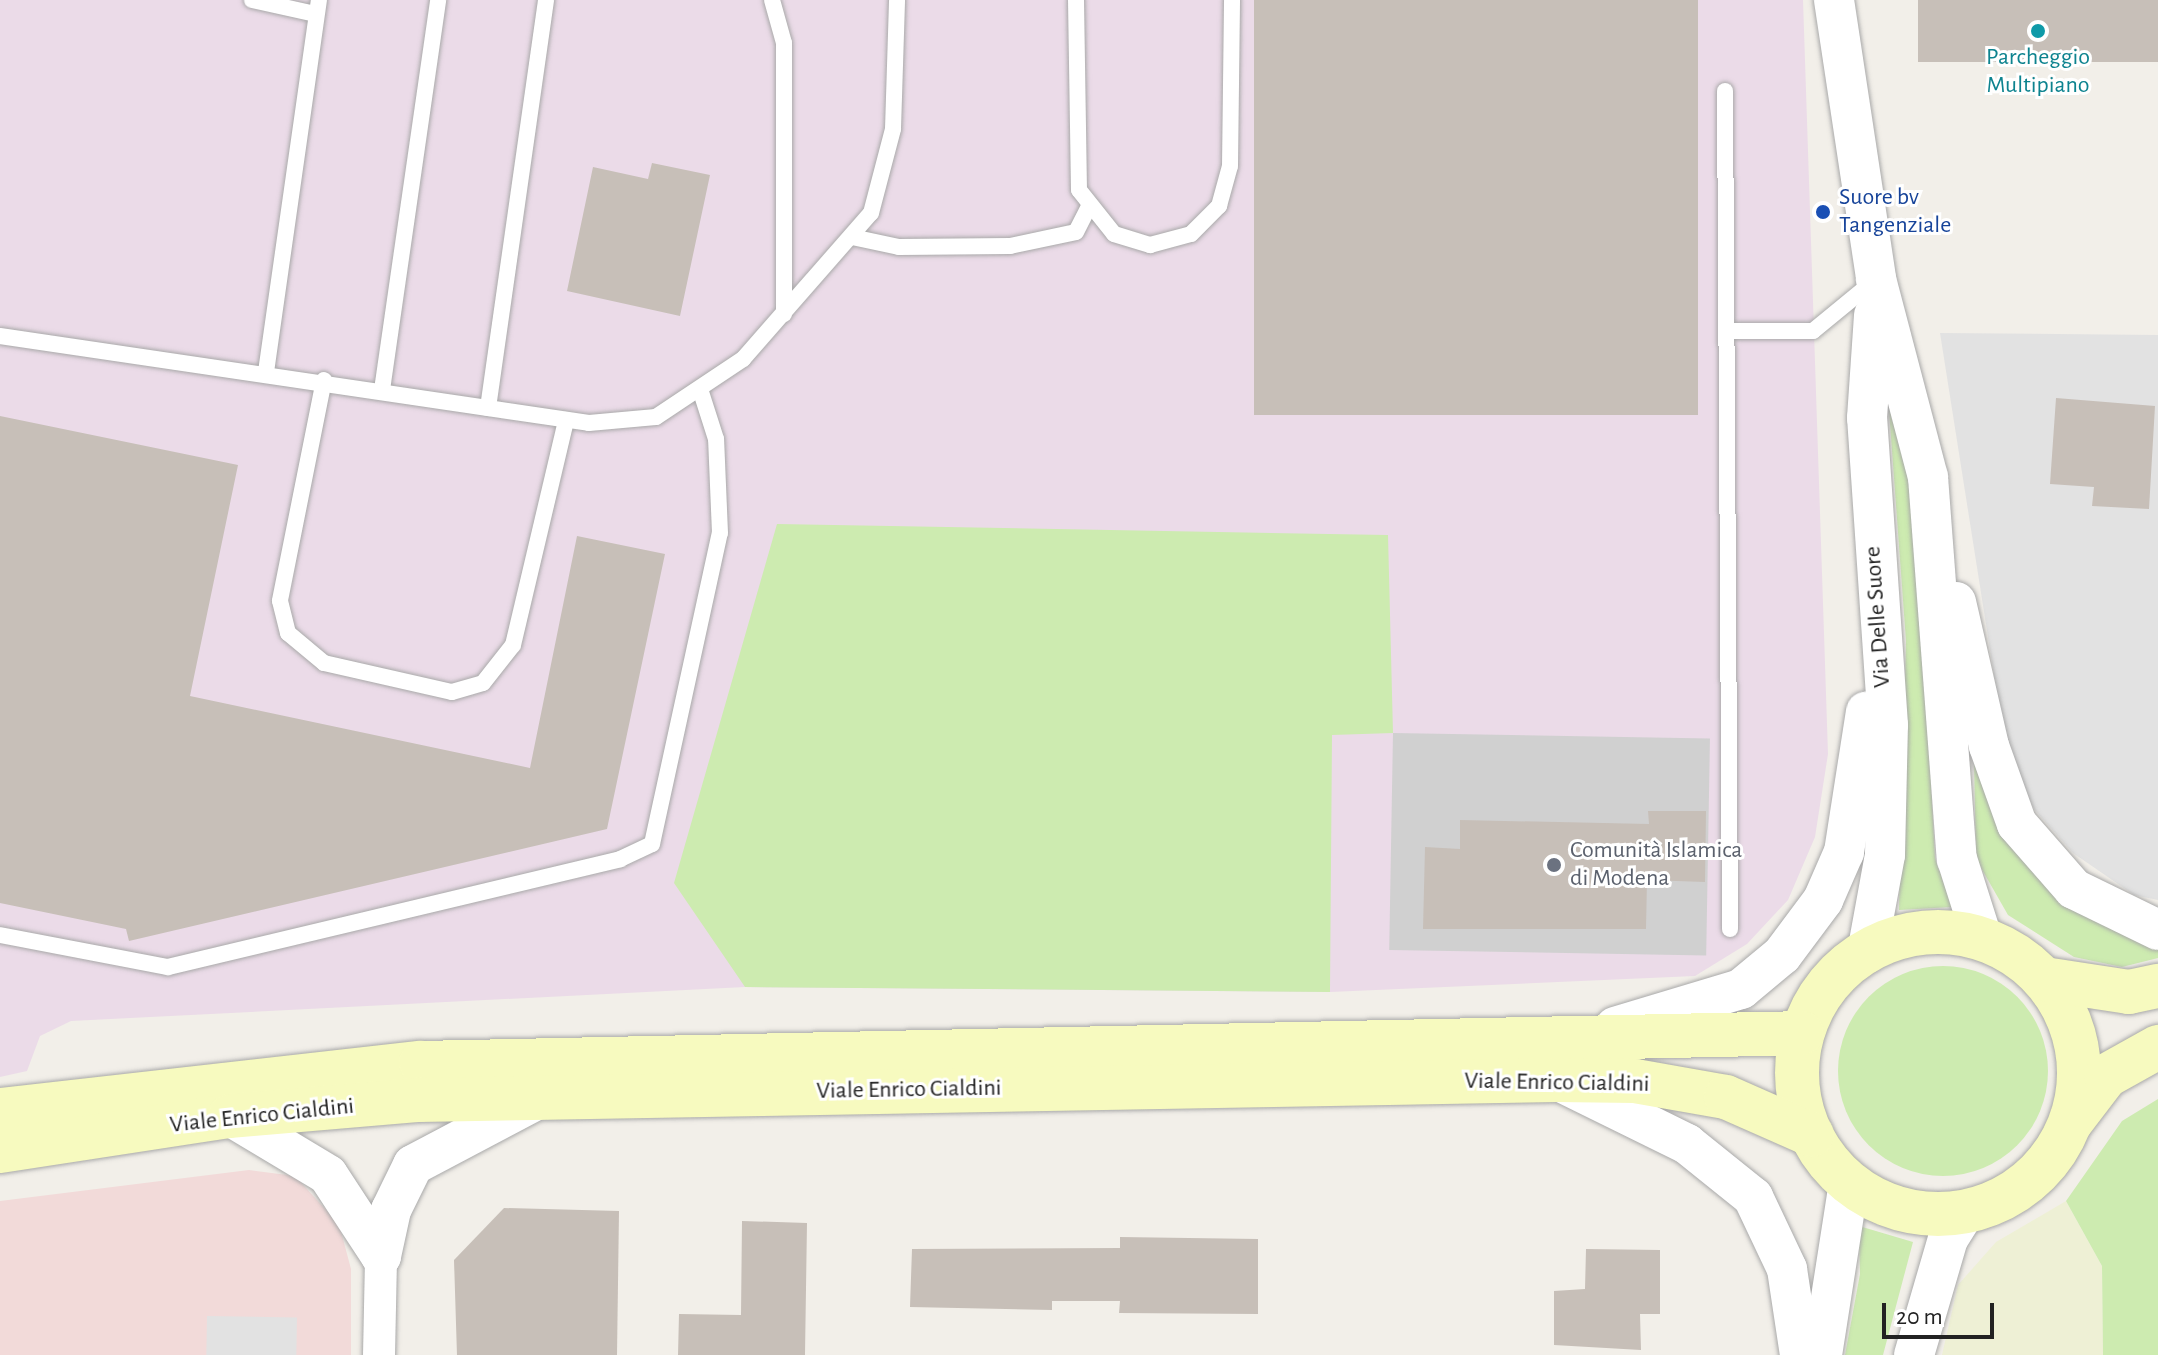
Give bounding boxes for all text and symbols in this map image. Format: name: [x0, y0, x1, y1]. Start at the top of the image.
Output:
marker: Parcheggio Multipiano: [2029, 22, 2047, 40]
place label: Parcheggio Multipiano: [1986, 44, 2090, 100]
place label: Suore bv Tangenziale: [1839, 184, 1951, 240]
marker: Suore bv Tangenziale: [1814, 203, 1832, 221]
street label: Via Delle Suore: [1859, 545, 1897, 689]
place label: Comunità Islamica di Modena: [1570, 837, 1742, 893]
marker: Comunità Islamica di Modena: [1545, 856, 1563, 874]
street label: Viale Enrico Cialdini: [1464, 1067, 1650, 1099]
street label: Viale Enrico Cialdini: [816, 1074, 1002, 1106]
street label: Viale Enrico Cialdini: [168, 1092, 356, 1140]
scale bar: [1886, 1287, 1998, 1337]
text: 20 m: [1896, 1305, 1943, 1329]

